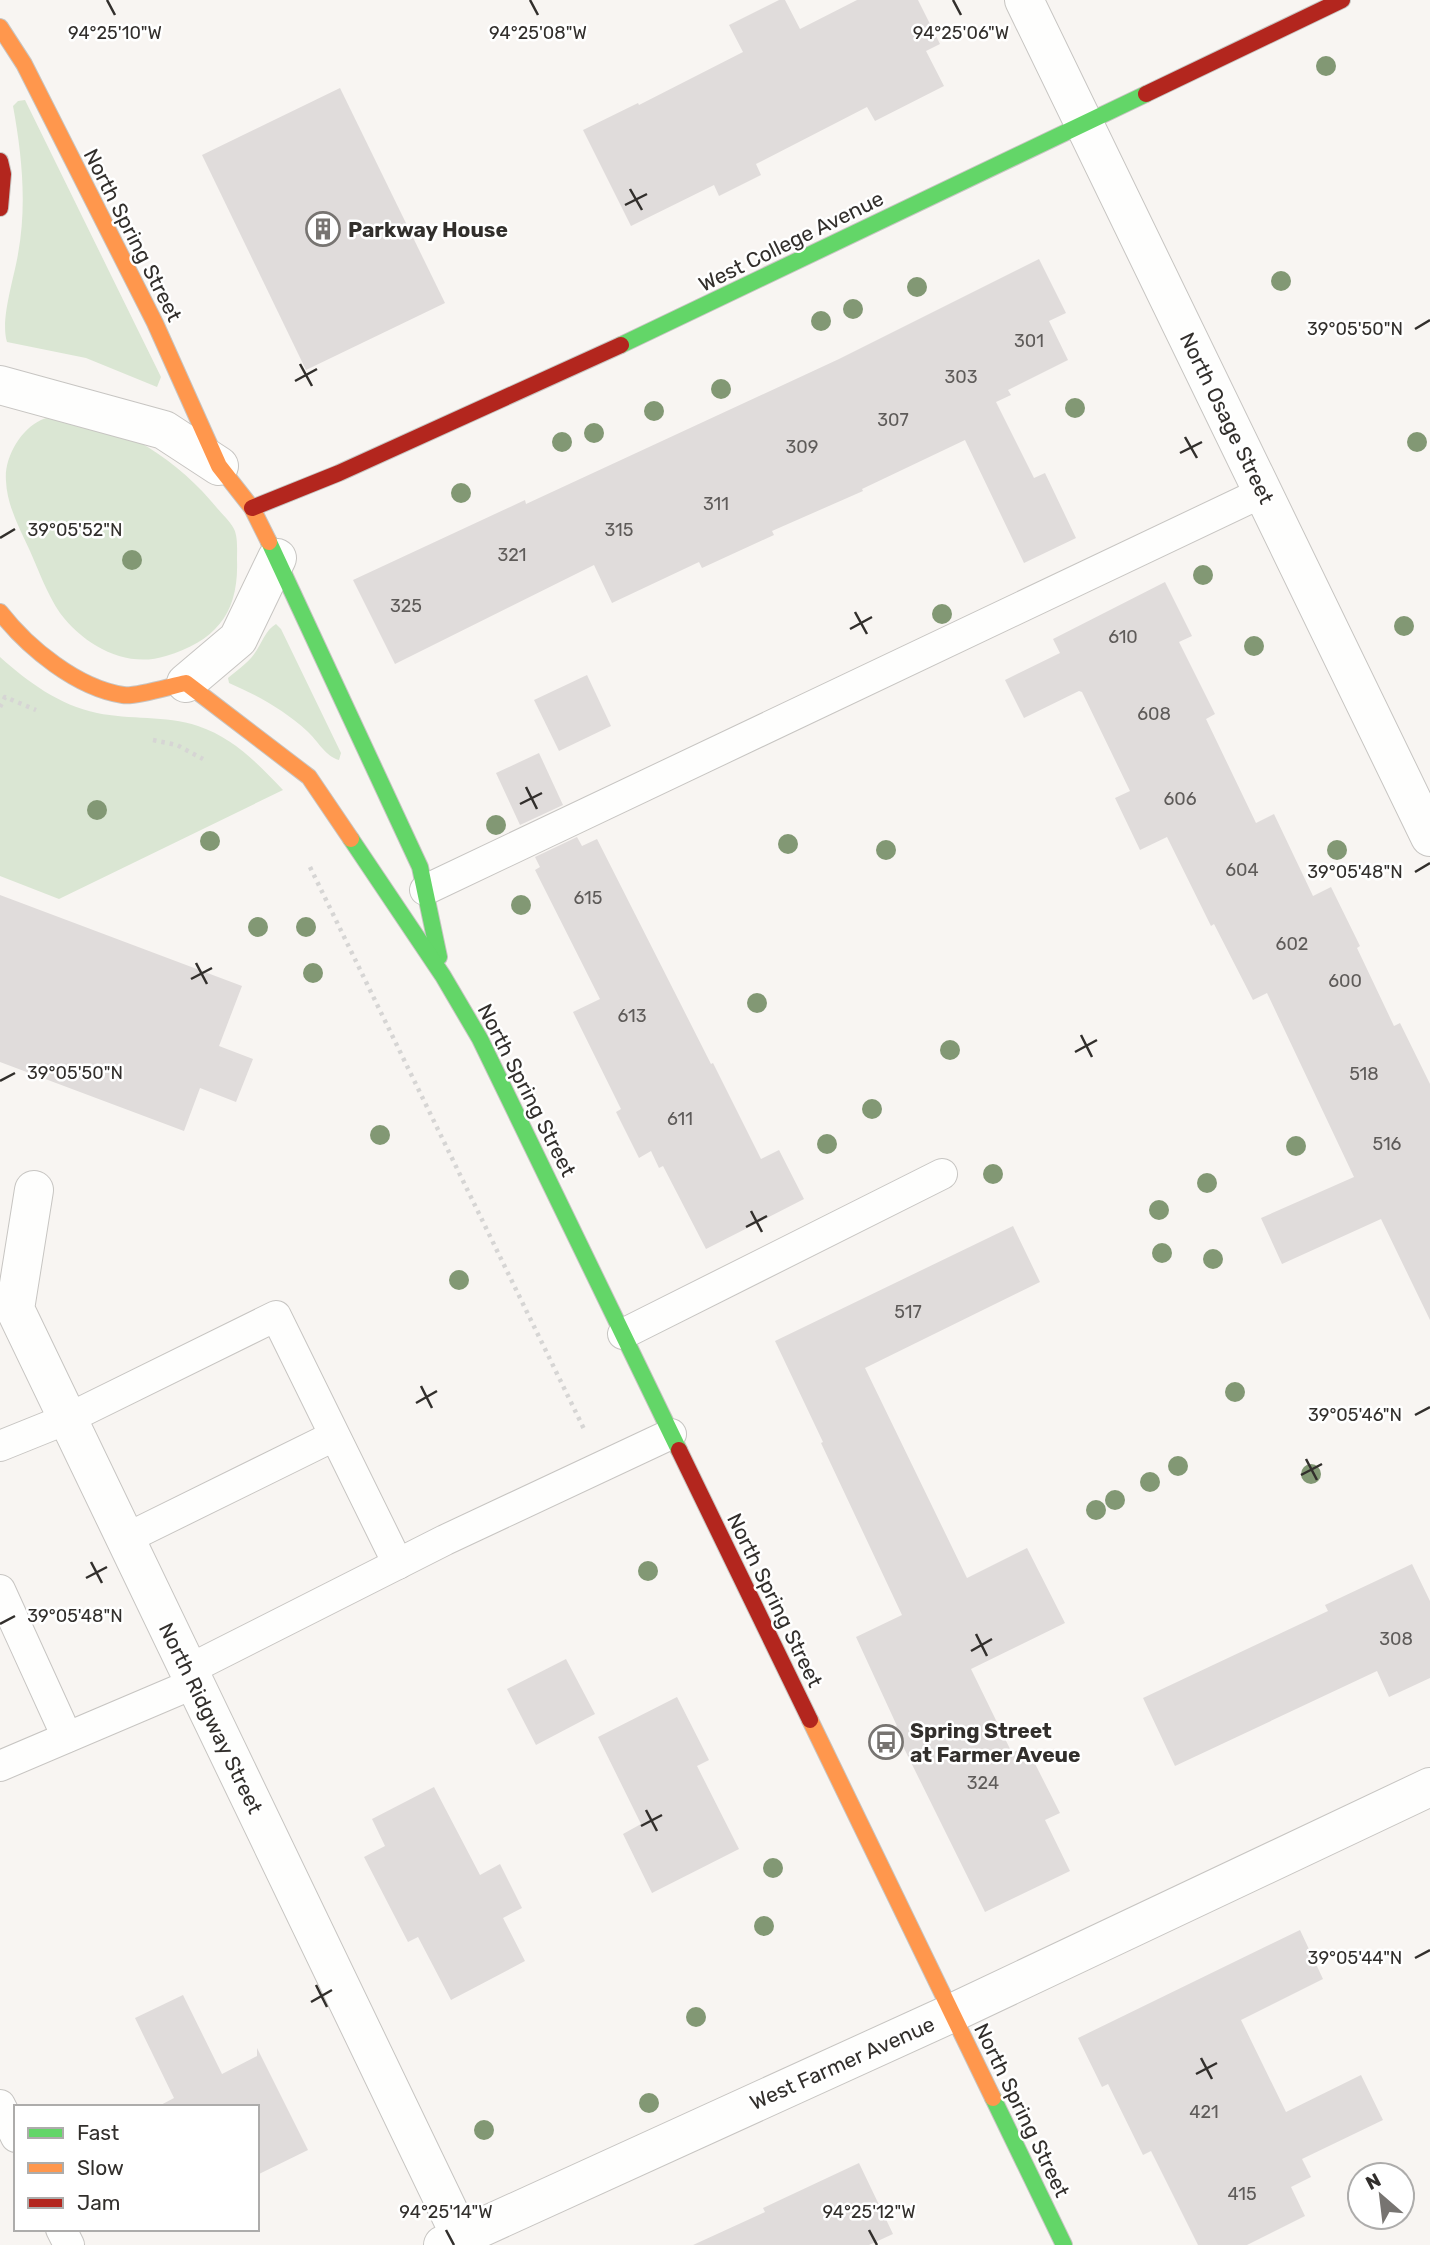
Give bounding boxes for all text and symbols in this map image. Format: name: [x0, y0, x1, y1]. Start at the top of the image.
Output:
text: 94°25'10"W: [68, 22, 162, 44]
text: 94°25'08"W: [489, 22, 587, 44]
text: 94°25'06"W: [913, 22, 1009, 44]
street label: North Spring Street: [79, 144, 187, 326]
street label: West College Avenue: [694, 185, 888, 297]
building icon: Parkway House: [304, 210, 342, 248]
place label: Parkway House: [348, 217, 508, 242]
text: 39°05'50"N: [1307, 318, 1403, 340]
street label: North Osage Street: [1175, 328, 1279, 508]
house number: 301: [1014, 330, 1044, 352]
house number: 303: [944, 366, 978, 388]
house number: 307: [877, 409, 909, 431]
house number: 309: [786, 436, 818, 458]
house number: 311: [703, 493, 729, 515]
text: 39°05'52"N: [27, 519, 123, 541]
house number: 315: [605, 519, 633, 541]
house number: 321: [497, 544, 527, 566]
house number: 325: [390, 595, 422, 617]
house number: 610: [1108, 626, 1138, 648]
house number: 608: [1137, 703, 1171, 725]
house number: 606: [1163, 788, 1197, 810]
house number: 604: [1225, 859, 1259, 881]
text: 39°05'48"N: [1307, 861, 1403, 883]
house number: 615: [574, 887, 602, 909]
house number: 602: [1276, 933, 1308, 955]
house number: 600: [1328, 970, 1362, 992]
street label: North Spring Street: [473, 999, 581, 1181]
house number: 613: [618, 1005, 646, 1027]
text: 39°05'50"N: [27, 1062, 123, 1084]
house number: 518: [1349, 1063, 1379, 1085]
house number: 611: [667, 1108, 693, 1130]
house number: 516: [1373, 1133, 1402, 1155]
house number: 517: [894, 1301, 922, 1323]
text: 39°05'46"N: [1308, 1404, 1402, 1426]
street label: North Spring Street: [722, 1509, 828, 1691]
text: 39°05'48"N: [27, 1605, 123, 1627]
street label: North Ridgway Street: [154, 1618, 268, 1818]
house number: 308: [1379, 1628, 1413, 1650]
place label: Spring Street at Farmer Aveue: [910, 1718, 1081, 1767]
bus stop icon: Spring Street at Farmer Aveue: [867, 1723, 905, 1761]
house number: 324: [967, 1772, 999, 1794]
text: 39°05'44"N: [1308, 1947, 1402, 1969]
street label: West Farmer Avenue: [746, 2011, 938, 2115]
street label: North Spring Street: [969, 2019, 1075, 2201]
house number: 421: [1189, 2101, 1219, 2123]
legend: [14, 2105, 259, 2231]
text: Fast: [77, 2120, 119, 2145]
text: Slow: [77, 2155, 124, 2180]
north arrow: [1346, 2161, 1416, 2231]
text: N: [1362, 2168, 1385, 2195]
house number: 415: [1227, 2183, 1257, 2205]
text: Jam: [77, 2190, 121, 2215]
text: 94°25'14"W: [399, 2201, 493, 2223]
text: 94°25'12"W: [822, 2201, 916, 2223]

